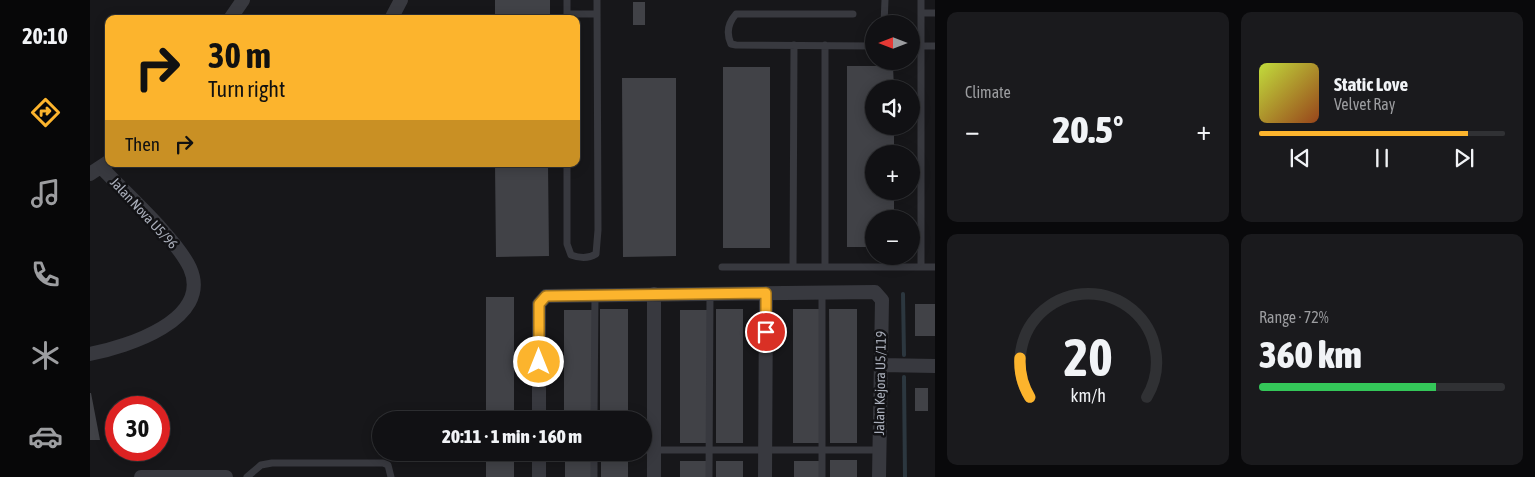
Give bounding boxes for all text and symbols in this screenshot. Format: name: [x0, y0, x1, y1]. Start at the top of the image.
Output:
north arrow: [865, 15, 920, 70]
map controls: [865, 15, 920, 265]
text: 20:10: [22, 23, 68, 49]
icon: right: [125, 35, 190, 100]
text: 30 m: [208, 35, 271, 75]
text: Static Love: [1334, 73, 1408, 95]
text: Turn right: [208, 76, 285, 102]
button: sound: [865, 80, 920, 135]
text: Climate: [965, 83, 1011, 101]
icon: directions: [28, 95, 63, 130]
text: Velvet Ray: [1334, 95, 1395, 113]
text: 20.5°: [1053, 108, 1123, 151]
text: −: [965, 114, 980, 146]
text: +: [1196, 114, 1211, 146]
icon: right: [170, 130, 198, 158]
text: Then: [125, 133, 160, 155]
icon: previous: [1286, 144, 1314, 172]
icon: pause: [1368, 144, 1396, 172]
icon: next: [1450, 144, 1478, 172]
button: +: [865, 145, 920, 200]
street label: Jalan Nova U5/96: [107, 174, 181, 252]
icon: music: [28, 176, 63, 211]
button: −: [865, 210, 920, 265]
icon: phone: [28, 257, 63, 292]
text: Range · 72%: [1259, 308, 1329, 326]
pin: [745, 311, 787, 353]
icon: arrive: [752, 318, 780, 346]
text: 20: [1064, 327, 1112, 387]
street label: Jalan Kejora U5/119: [871, 331, 889, 435]
text: 360 km: [1259, 333, 1362, 376]
position arrow: [512, 335, 564, 387]
icon: climate: [28, 338, 63, 373]
text: km/h: [1070, 385, 1106, 406]
speed limit sign: 30: [105, 396, 170, 461]
icon: car: [28, 419, 63, 454]
text: 20:11 · 1 min · 160 m: [442, 425, 582, 447]

